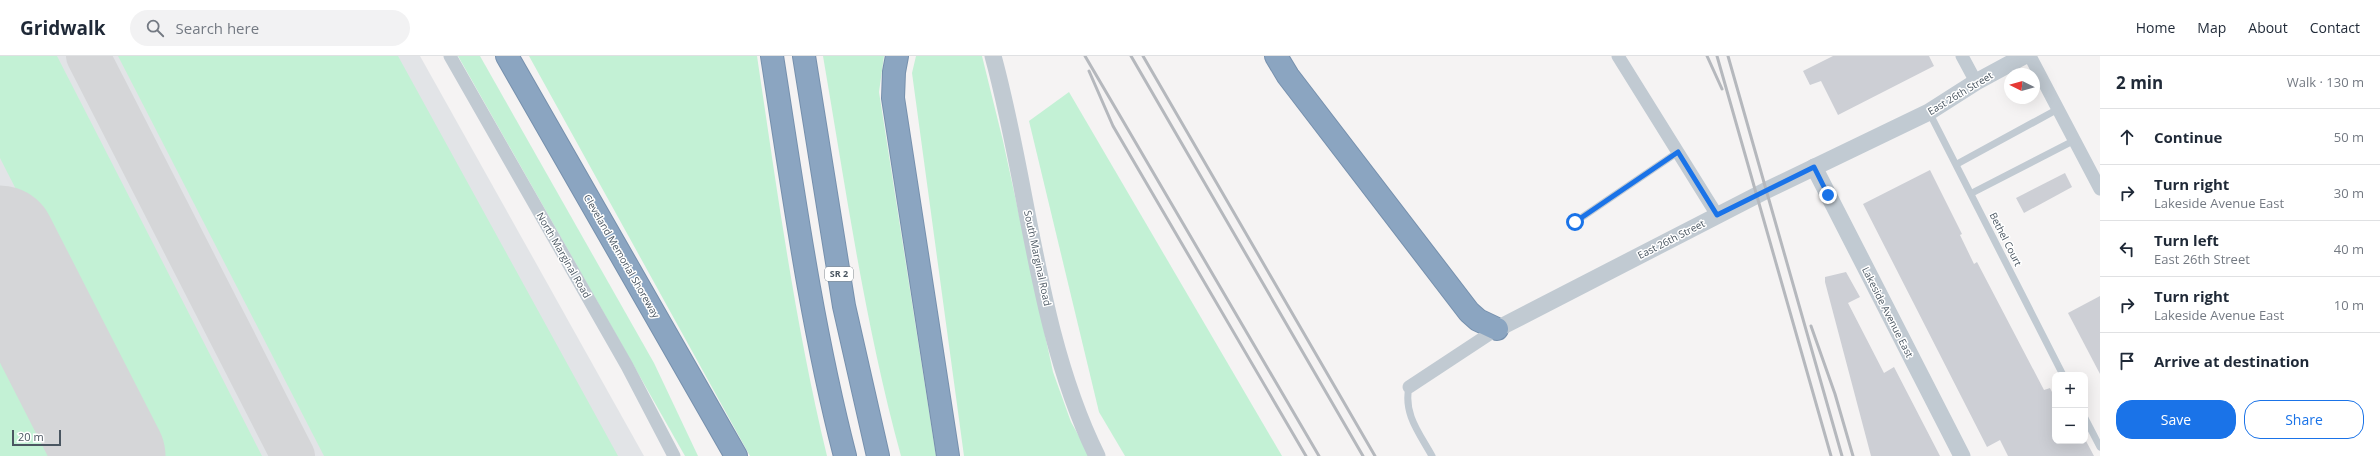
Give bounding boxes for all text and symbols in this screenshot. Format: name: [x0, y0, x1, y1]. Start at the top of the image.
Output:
search box: [130, 10, 410, 46]
text: Gridwalk: [20, 15, 106, 41]
icon: search: [144, 17, 166, 39]
text: Search here: [176, 18, 259, 38]
text: Home: [2136, 18, 2175, 37]
text: Map: [2197, 18, 2226, 37]
text: About: [2248, 18, 2288, 37]
text: Contact: [2310, 18, 2360, 37]
street label: East 26th Street: [1925, 68, 1996, 118]
north arrow: [2004, 68, 2040, 104]
text: 2 min: [2116, 71, 2163, 94]
text: Walk · 130 m: [2287, 73, 2364, 91]
icon: ahead: [2116, 126, 2138, 148]
text: Continue: [2154, 127, 2222, 147]
text: 50 m: [2334, 128, 2364, 146]
text: Turn right: [2154, 174, 2229, 194]
icon: right: [2116, 182, 2138, 204]
text: 30 m: [2334, 184, 2364, 202]
route end: [1819, 186, 1837, 204]
street label: Cleveland Memorial Shoreway: [581, 192, 664, 321]
text: Lakeside Avenue East: [2154, 194, 2284, 212]
street label: North Marginal Road: [534, 209, 594, 301]
street label: South Marginal Road: [1021, 209, 1055, 307]
street label: Bethel Court: [1986, 210, 2026, 269]
route start: [1566, 213, 1584, 231]
street label: East 26th Street: [1635, 216, 1707, 262]
text: Turn left: [2154, 230, 2219, 250]
icon: left: [2116, 238, 2138, 260]
text: 40 m: [2334, 240, 2364, 258]
text: East 26th Street: [2154, 250, 2250, 268]
street label: Lakeside Avenue East: [1859, 264, 1917, 360]
road number: SR 2: [825, 267, 853, 281]
text: Turn right: [2154, 286, 2229, 306]
icon: right: [2116, 294, 2138, 316]
text: 10 m: [2334, 296, 2364, 314]
text: Lakeside Avenue East: [2154, 306, 2284, 324]
icon: arrive: [2116, 350, 2138, 372]
text: Arrive at destination: [2154, 351, 2309, 371]
map controls: [2052, 372, 2088, 444]
button: +: [2052, 372, 2088, 408]
button: Save: [2116, 400, 2236, 439]
button: Share: [2244, 400, 2364, 439]
button: −: [2052, 408, 2088, 444]
scale bar: [12, 428, 61, 447]
text: 20 m: [18, 429, 44, 444]

